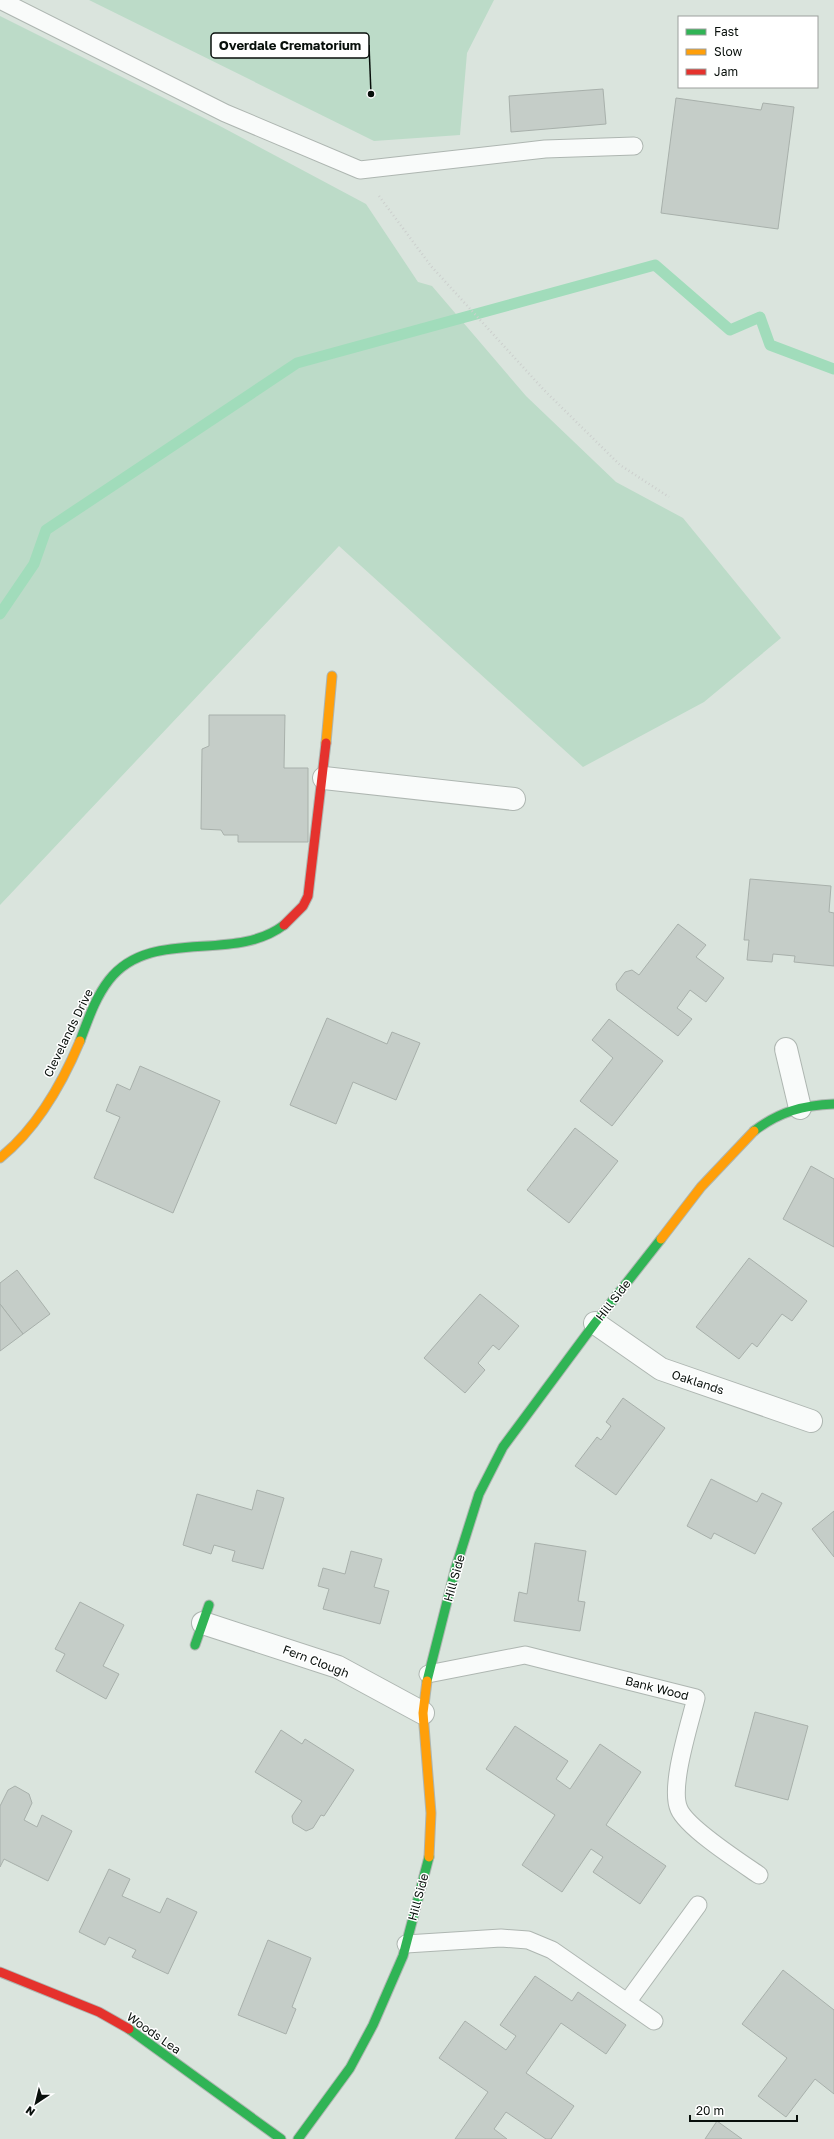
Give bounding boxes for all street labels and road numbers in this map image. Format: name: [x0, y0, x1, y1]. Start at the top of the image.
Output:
street label: Clevelands Drive: [40, 986, 96, 1080]
street label: Hill Side: [592, 1276, 634, 1324]
street label: Oaklands: [670, 1366, 726, 1398]
street label: Hill Side: [440, 1553, 468, 1603]
street label: Fern Clough: [281, 1641, 351, 1681]
street label: Bank Wood: [624, 1673, 690, 1703]
street label: Hill Side: [405, 1872, 431, 1922]
street label: Woods Lea: [124, 2009, 184, 2057]

